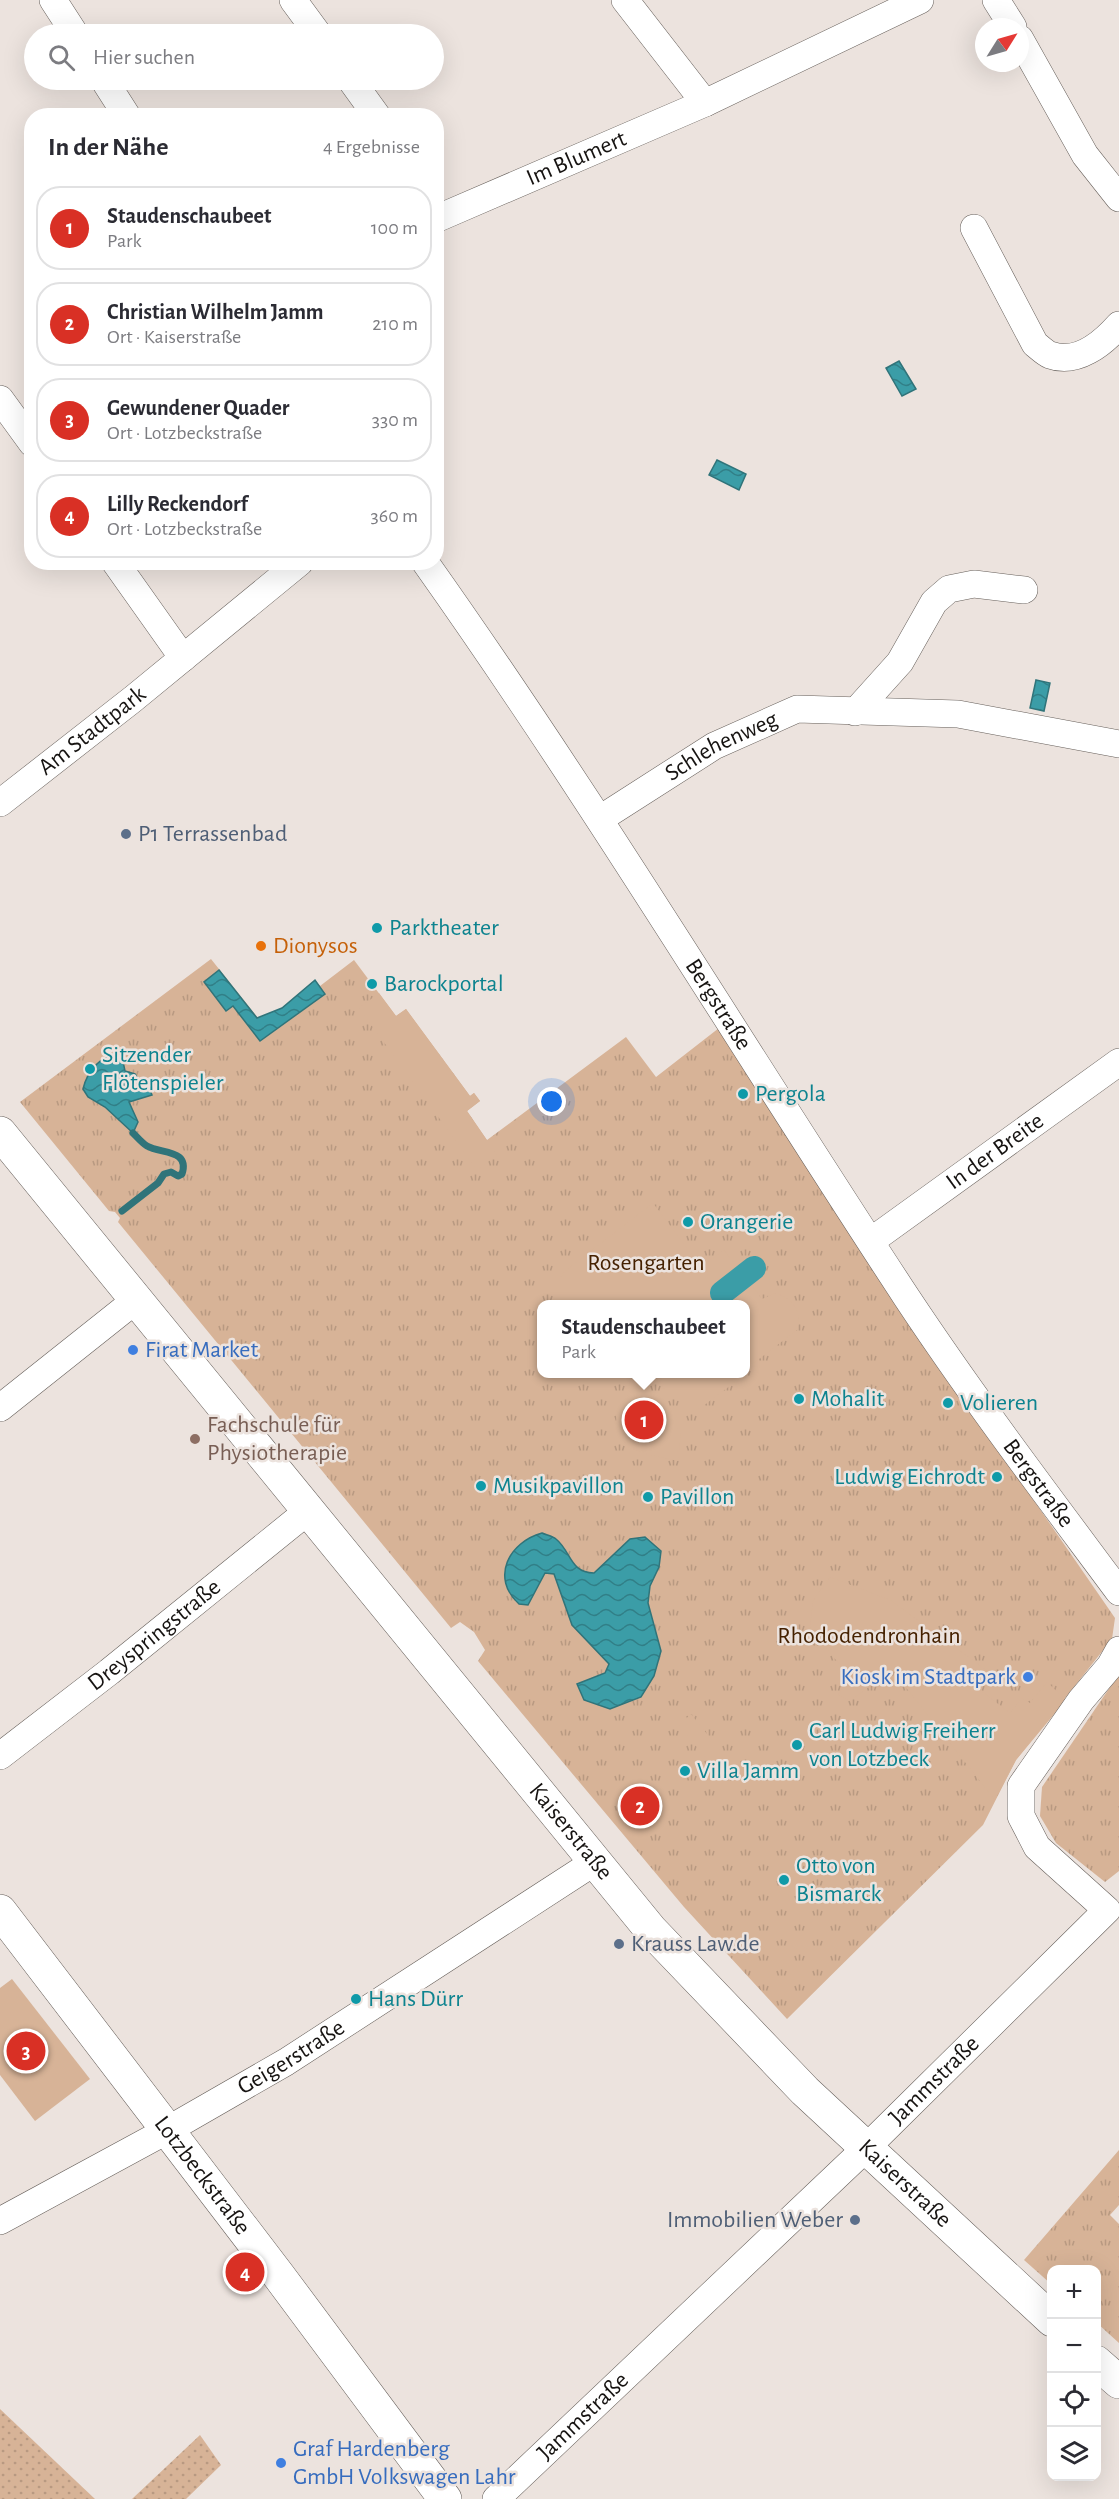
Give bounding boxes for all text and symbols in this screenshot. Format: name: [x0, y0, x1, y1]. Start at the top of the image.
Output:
north arrow: [975, 18, 1029, 72]
search box: [24, 24, 444, 90]
icon: search: [45, 41, 78, 74]
text: Hier suchen: [93, 46, 195, 68]
street label: Im Blumert: [523, 126, 630, 190]
text: In der Nähe: [48, 134, 168, 160]
text: 4 Ergebnisse: [323, 137, 420, 157]
text: Staudenschaubeet: [107, 205, 271, 227]
text: 1: [66, 218, 73, 238]
text: 100 m: [371, 218, 418, 238]
text: Park: [107, 231, 142, 251]
text: Christian Wilhelm Jamm: [107, 301, 324, 323]
text: 2: [65, 314, 74, 334]
text: 210 m: [372, 314, 418, 334]
text: Ort · Kaiserstraße: [107, 327, 241, 347]
text: Gewundener Quader: [107, 397, 289, 419]
text: 3: [65, 410, 74, 430]
text: 330 m: [372, 410, 418, 430]
text: Ort · Lotzbeckstraße: [107, 423, 262, 443]
text: Lilly Reckendorf: [107, 493, 248, 515]
text: 4: [64, 506, 75, 526]
text: 360 m: [371, 506, 418, 526]
text: Ort · Lotzbeckstraße: [107, 519, 262, 539]
street label: Am Stadtpark: [34, 682, 150, 780]
street label: Schlehenweg: [661, 707, 782, 786]
place label: P1 Terrassenbad: [138, 822, 287, 846]
marker: P1 Terrassenbad: [119, 827, 133, 841]
place label: Parktheater: [389, 916, 499, 940]
marker: Parktheater: [370, 921, 384, 935]
place label: Dionysos: [273, 934, 358, 958]
marker: Dionysos: [254, 939, 268, 953]
street label: Bergstraße: [681, 955, 756, 1054]
place label: Barockportal: [384, 972, 504, 996]
marker: Barockportal: [365, 977, 379, 991]
place label: Sitzender Flötenspieler: [102, 1043, 224, 1095]
marker: Sitzender Flötenspieler: [83, 1062, 97, 1076]
place label: Pergola: [755, 1082, 826, 1106]
your location: [537, 1087, 566, 1116]
marker: Pergola: [736, 1087, 750, 1101]
street label: In der Breite: [942, 1109, 1048, 1194]
place label: Orangerie: [700, 1210, 793, 1234]
marker: Orangerie: [681, 1215, 695, 1229]
park label: Rosengarten: [587, 1251, 705, 1275]
popup: [537, 1300, 750, 1378]
text: Staudenschaubeet: [561, 1316, 726, 1338]
place label: Firat Market: [145, 1338, 258, 1362]
text: Park: [561, 1342, 596, 1362]
marker: Firat Market: [126, 1343, 140, 1357]
place label: Mohalit: [811, 1387, 885, 1411]
place label: Volieren: [960, 1391, 1038, 1415]
marker: Mohalit: [792, 1392, 806, 1406]
marker: Volieren: [941, 1396, 955, 1410]
pin: 1: [624, 1398, 664, 1442]
place label: Fachschule für Physiotherapie: [207, 1413, 347, 1465]
marker: Fachschule für Physiotherapie: [188, 1432, 202, 1446]
street label: Bergstraße: [998, 1435, 1078, 1532]
place label: Ludwig Eichrodt: [834, 1465, 985, 1489]
marker: Ludwig Eichrodt: [990, 1470, 1004, 1484]
place label: Musikpavillon: [493, 1474, 624, 1498]
marker: Musikpavillon: [474, 1479, 488, 1493]
place label: Pavillon: [660, 1485, 734, 1509]
marker: Pavillon: [641, 1490, 655, 1504]
street label: Dreyspringstraße: [83, 1575, 225, 1696]
park label: Rhododendronhain: [777, 1624, 961, 1648]
place label: Kiosk im Stadtpark: [841, 1665, 1016, 1689]
marker: Kiosk im Stadtpark: [1021, 1670, 1035, 1684]
place label: Carl Ludwig Freiherr von Lotzbeck: [809, 1719, 996, 1771]
marker: Carl Ludwig Freiherr von Lotzbeck: [790, 1738, 804, 1752]
place label: Villa Jamm: [697, 1759, 799, 1783]
marker: Villa Jamm: [678, 1764, 692, 1778]
street label: Kaiserstraße: [524, 1779, 617, 1885]
pin: 2: [620, 1784, 660, 1828]
place label: Otto von Bismarck: [796, 1854, 882, 1906]
marker: Otto von Bismarck: [777, 1873, 791, 1887]
place label: Krauss Law.de: [631, 1932, 760, 1956]
marker: Krauss Law.de: [612, 1937, 626, 1951]
place label: Hans Dürr: [368, 1987, 463, 2011]
marker: Hans Dürr: [349, 1992, 363, 2006]
street label: Geigerstraße: [233, 2015, 349, 2099]
pin: 3: [6, 2028, 46, 2074]
street label: Jammstraße: [885, 2031, 984, 2130]
street label: Lotzbeckstraße: [150, 2112, 255, 2239]
street label: Kaiserstraße: [854, 2135, 956, 2232]
place label: Immobilien Weber: [667, 2208, 843, 2232]
marker: Immobilien Weber: [848, 2213, 862, 2227]
pin: 4: [226, 2250, 264, 2294]
map controls: [1047, 2265, 1101, 2481]
button: +: [1047, 2265, 1101, 2319]
button: −: [1047, 2319, 1101, 2373]
street label: Jammstraße: [533, 2368, 633, 2465]
button: locate: [1047, 2373, 1101, 2427]
button: layers: [1047, 2427, 1101, 2481]
place label: Graf Hardenberg GmbH Volkswagen Lahr: [293, 2437, 516, 2489]
marker: Graf Hardenberg GmbH Volkswagen Lahr: [274, 2456, 288, 2470]

